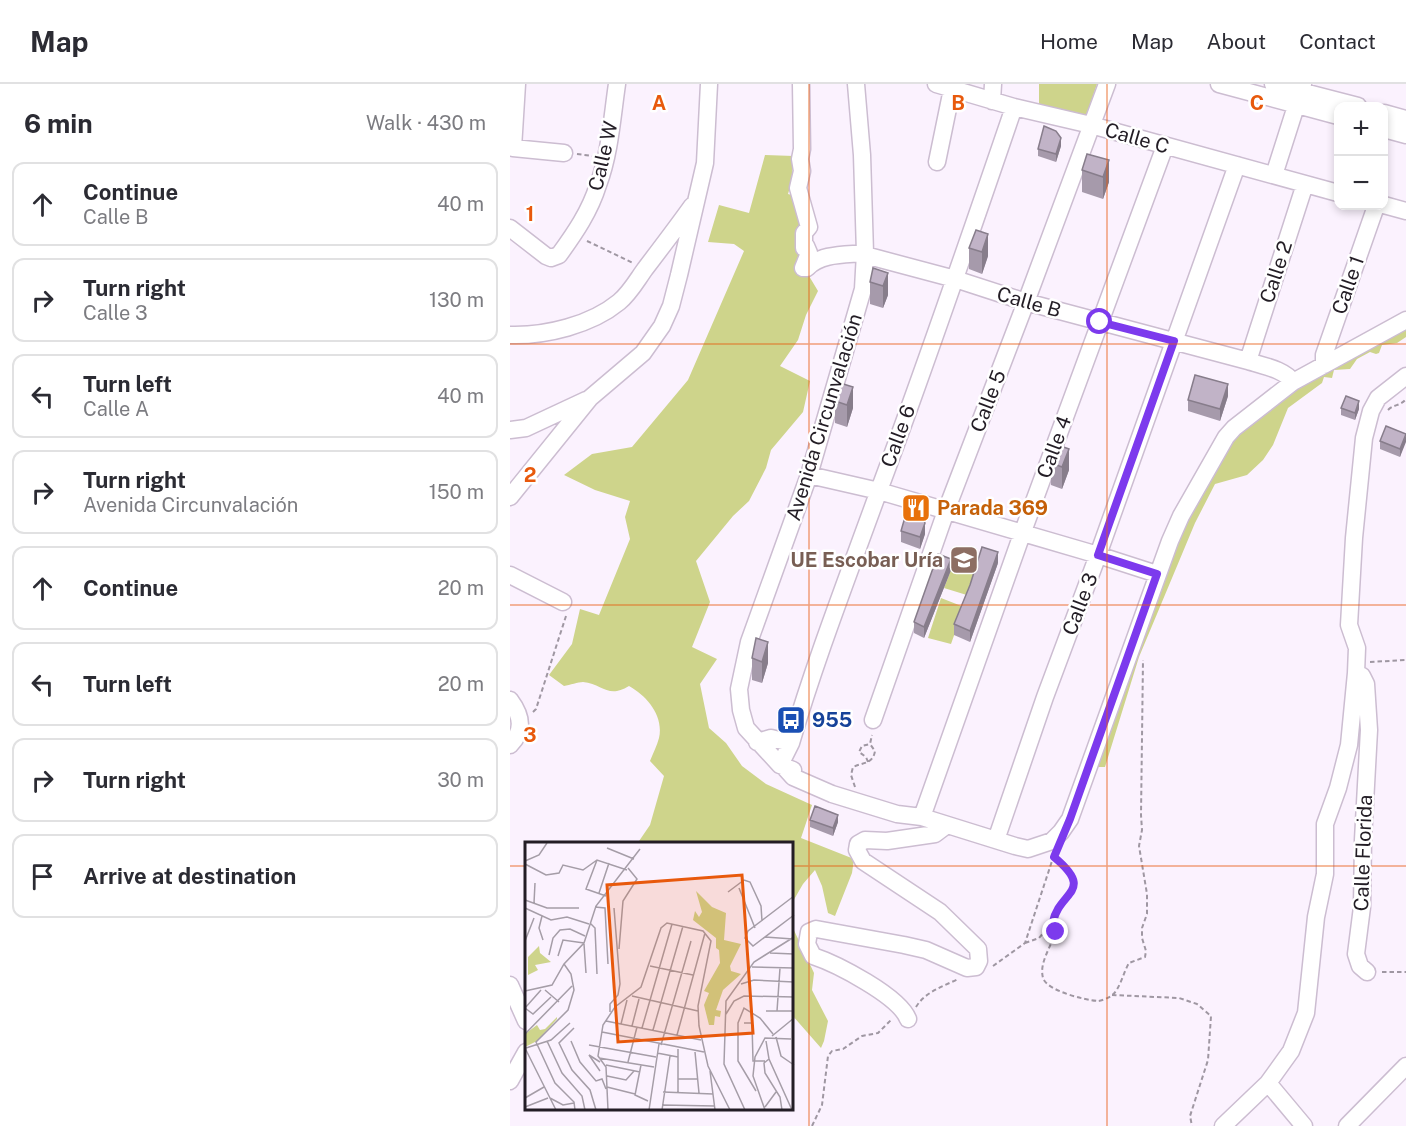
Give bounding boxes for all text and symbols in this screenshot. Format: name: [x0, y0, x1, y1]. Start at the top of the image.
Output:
text: Map: [30, 25, 89, 58]
text: Home: [1040, 29, 1098, 54]
text: Map: [1131, 29, 1174, 54]
text: About: [1207, 29, 1266, 54]
text: Contact: [1299, 29, 1376, 54]
text: A: [652, 91, 666, 115]
text: B: [951, 91, 965, 115]
text: C: [1250, 91, 1264, 115]
map controls: [1334, 102, 1388, 210]
button: +: [1334, 102, 1388, 156]
text: 6 min: [24, 108, 93, 139]
text: Walk · 430 m: [366, 111, 486, 135]
street label: Calle C: [1102, 117, 1172, 159]
street label: Calle W: [583, 119, 623, 193]
button: −: [1334, 156, 1388, 210]
text: Continue: [83, 179, 178, 205]
icon: ahead: [26, 188, 59, 221]
text: 40 m: [437, 192, 484, 216]
text: 1: [526, 202, 534, 226]
text: Calle B: [83, 205, 148, 229]
street label: Calle 2: [1255, 238, 1297, 306]
street label: Calle 1: [1327, 253, 1369, 317]
text: Turn right: [83, 275, 186, 301]
street label: Calle B: [994, 281, 1064, 323]
icon: right: [26, 284, 59, 317]
text: 130 m: [429, 288, 484, 312]
text: Calle 3: [83, 301, 148, 325]
route start: [1086, 308, 1112, 334]
street label: Avenida Circunvalación: [781, 311, 867, 523]
street label: Calle 5: [965, 366, 1011, 436]
text: Turn left: [83, 371, 172, 397]
icon: left: [26, 380, 59, 413]
text: 40 m: [437, 384, 484, 408]
text: Calle A: [83, 397, 149, 421]
street label: Calle 6: [876, 402, 920, 470]
street label: Calle 4: [1032, 413, 1076, 481]
text: 2: [524, 463, 536, 487]
text: Turn right: [83, 467, 186, 493]
icon: right: [26, 476, 59, 509]
text: 150 m: [429, 480, 484, 504]
restaurant icon: Parada 369: [900, 492, 932, 524]
text: Avenida Circunvalación: [83, 493, 298, 517]
place label: Parada 369: [937, 496, 1048, 520]
school or university icon: UE Escobar Uría: [948, 544, 980, 576]
place label: UE Escobar Uría: [790, 548, 943, 572]
street label: Calle 3: [1057, 570, 1103, 638]
icon: ahead: [26, 572, 59, 605]
text: Continue: [83, 575, 178, 601]
text: 20 m: [438, 576, 484, 600]
icon: left: [26, 668, 59, 701]
text: Turn left: [83, 671, 172, 697]
text: 20 m: [438, 672, 484, 696]
bus stop icon: 955: [775, 704, 807, 736]
place label: 955: [812, 708, 852, 732]
text: 3: [523, 723, 537, 747]
icon: right: [26, 764, 59, 797]
text: Turn right: [83, 767, 186, 793]
text: 30 m: [437, 768, 484, 792]
street label: Calle Florida: [1349, 794, 1377, 912]
inset map: [525, 842, 794, 1111]
icon: arrive: [26, 860, 59, 893]
text: Arrive at destination: [83, 863, 296, 889]
route end: [1042, 918, 1068, 944]

